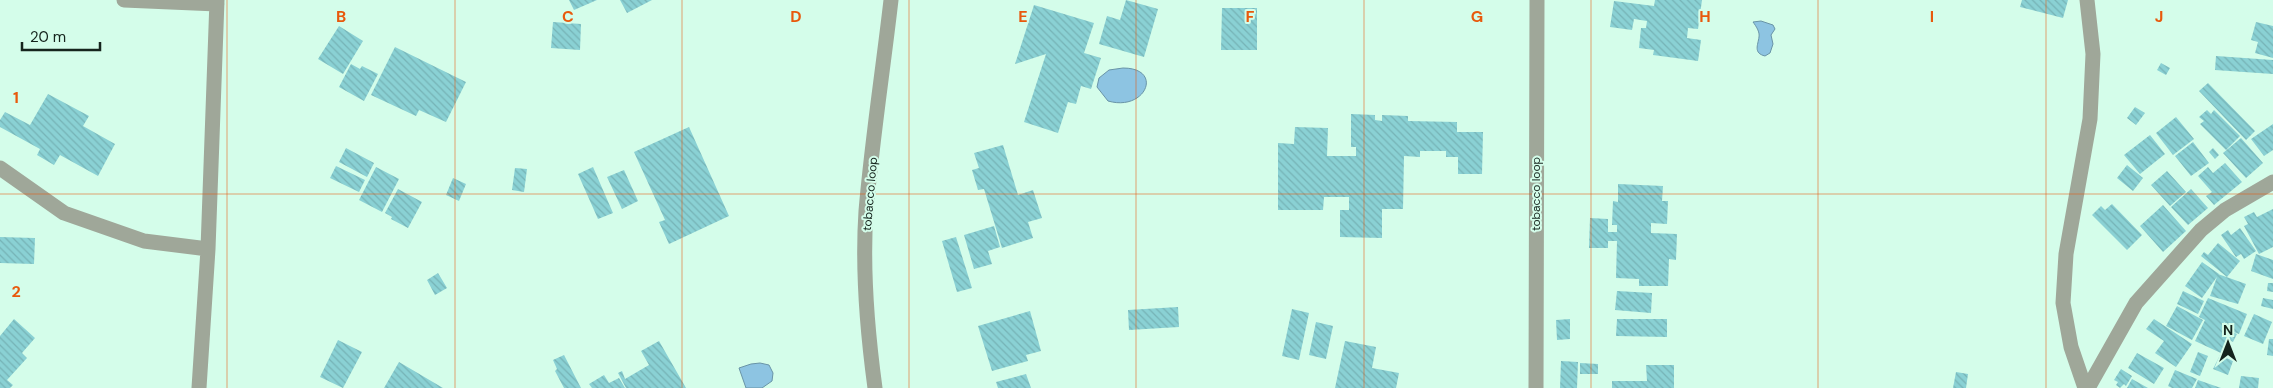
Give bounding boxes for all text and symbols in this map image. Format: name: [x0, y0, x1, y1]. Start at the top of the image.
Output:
text: B: [336, 6, 346, 27]
text: C: [562, 6, 574, 27]
text: D: [790, 6, 802, 27]
text: E: [1018, 6, 1028, 27]
text: F: [1246, 6, 1255, 27]
text: G: [1471, 6, 1483, 27]
text: H: [1699, 6, 1711, 27]
text: I: [1930, 6, 1934, 27]
text: J: [2155, 6, 2163, 27]
scale bar: [22, 20, 100, 52]
text: 20 m: [30, 27, 66, 47]
text: 1: [13, 87, 19, 108]
street label: tobacco loop: [859, 156, 881, 232]
street label: tobacco loop: [1528, 157, 1544, 231]
text: 2: [11, 281, 21, 302]
north arrow: [2203, 318, 2253, 368]
text: N: [2223, 321, 2233, 339]

